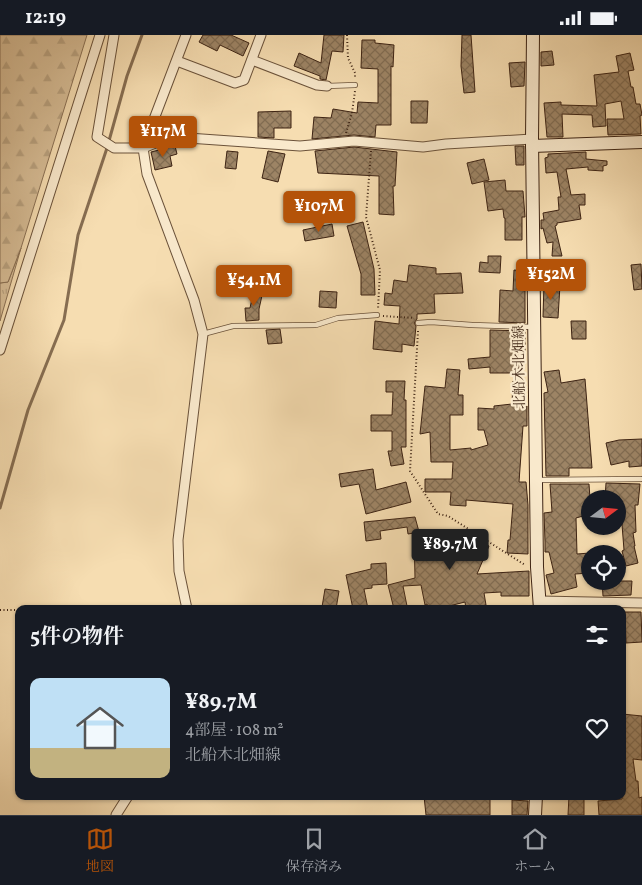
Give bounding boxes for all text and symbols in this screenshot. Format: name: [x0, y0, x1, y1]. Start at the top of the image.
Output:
text: 12:19: [25, 5, 66, 31]
pin: ¥117M: [128, 115, 198, 158]
text: ¥117M: [140, 121, 186, 143]
pin: ¥107M: [284, 191, 354, 233]
text: ¥107M: [294, 196, 344, 218]
pin: ¥152M: [516, 259, 586, 301]
text: ¥152M: [527, 264, 575, 286]
pin: ¥54.1M: [213, 265, 295, 307]
text: ¥54.1M: [227, 270, 281, 292]
street label: 北船木北畑線: [510, 325, 530, 409]
north arrow: [581, 490, 626, 535]
map controls: [581, 490, 626, 590]
pin: ¥89.7M: [409, 529, 491, 571]
text: ¥89.7M: [423, 534, 477, 556]
button: locate: [581, 545, 626, 590]
icon: filters: [583, 621, 611, 649]
text: 5件の物件: [30, 623, 124, 652]
text: ¥89.7M: [185, 688, 257, 717]
icon: home: [70, 698, 130, 758]
icon: heart: [583, 714, 611, 742]
text: 4部屋 · 108 m²: [185, 720, 283, 742]
text: 北船木北畑線: [185, 745, 281, 767]
tab: 地図: [86, 825, 114, 877]
tab: 保存済み: [286, 825, 342, 877]
tab: ホーム: [514, 825, 556, 877]

